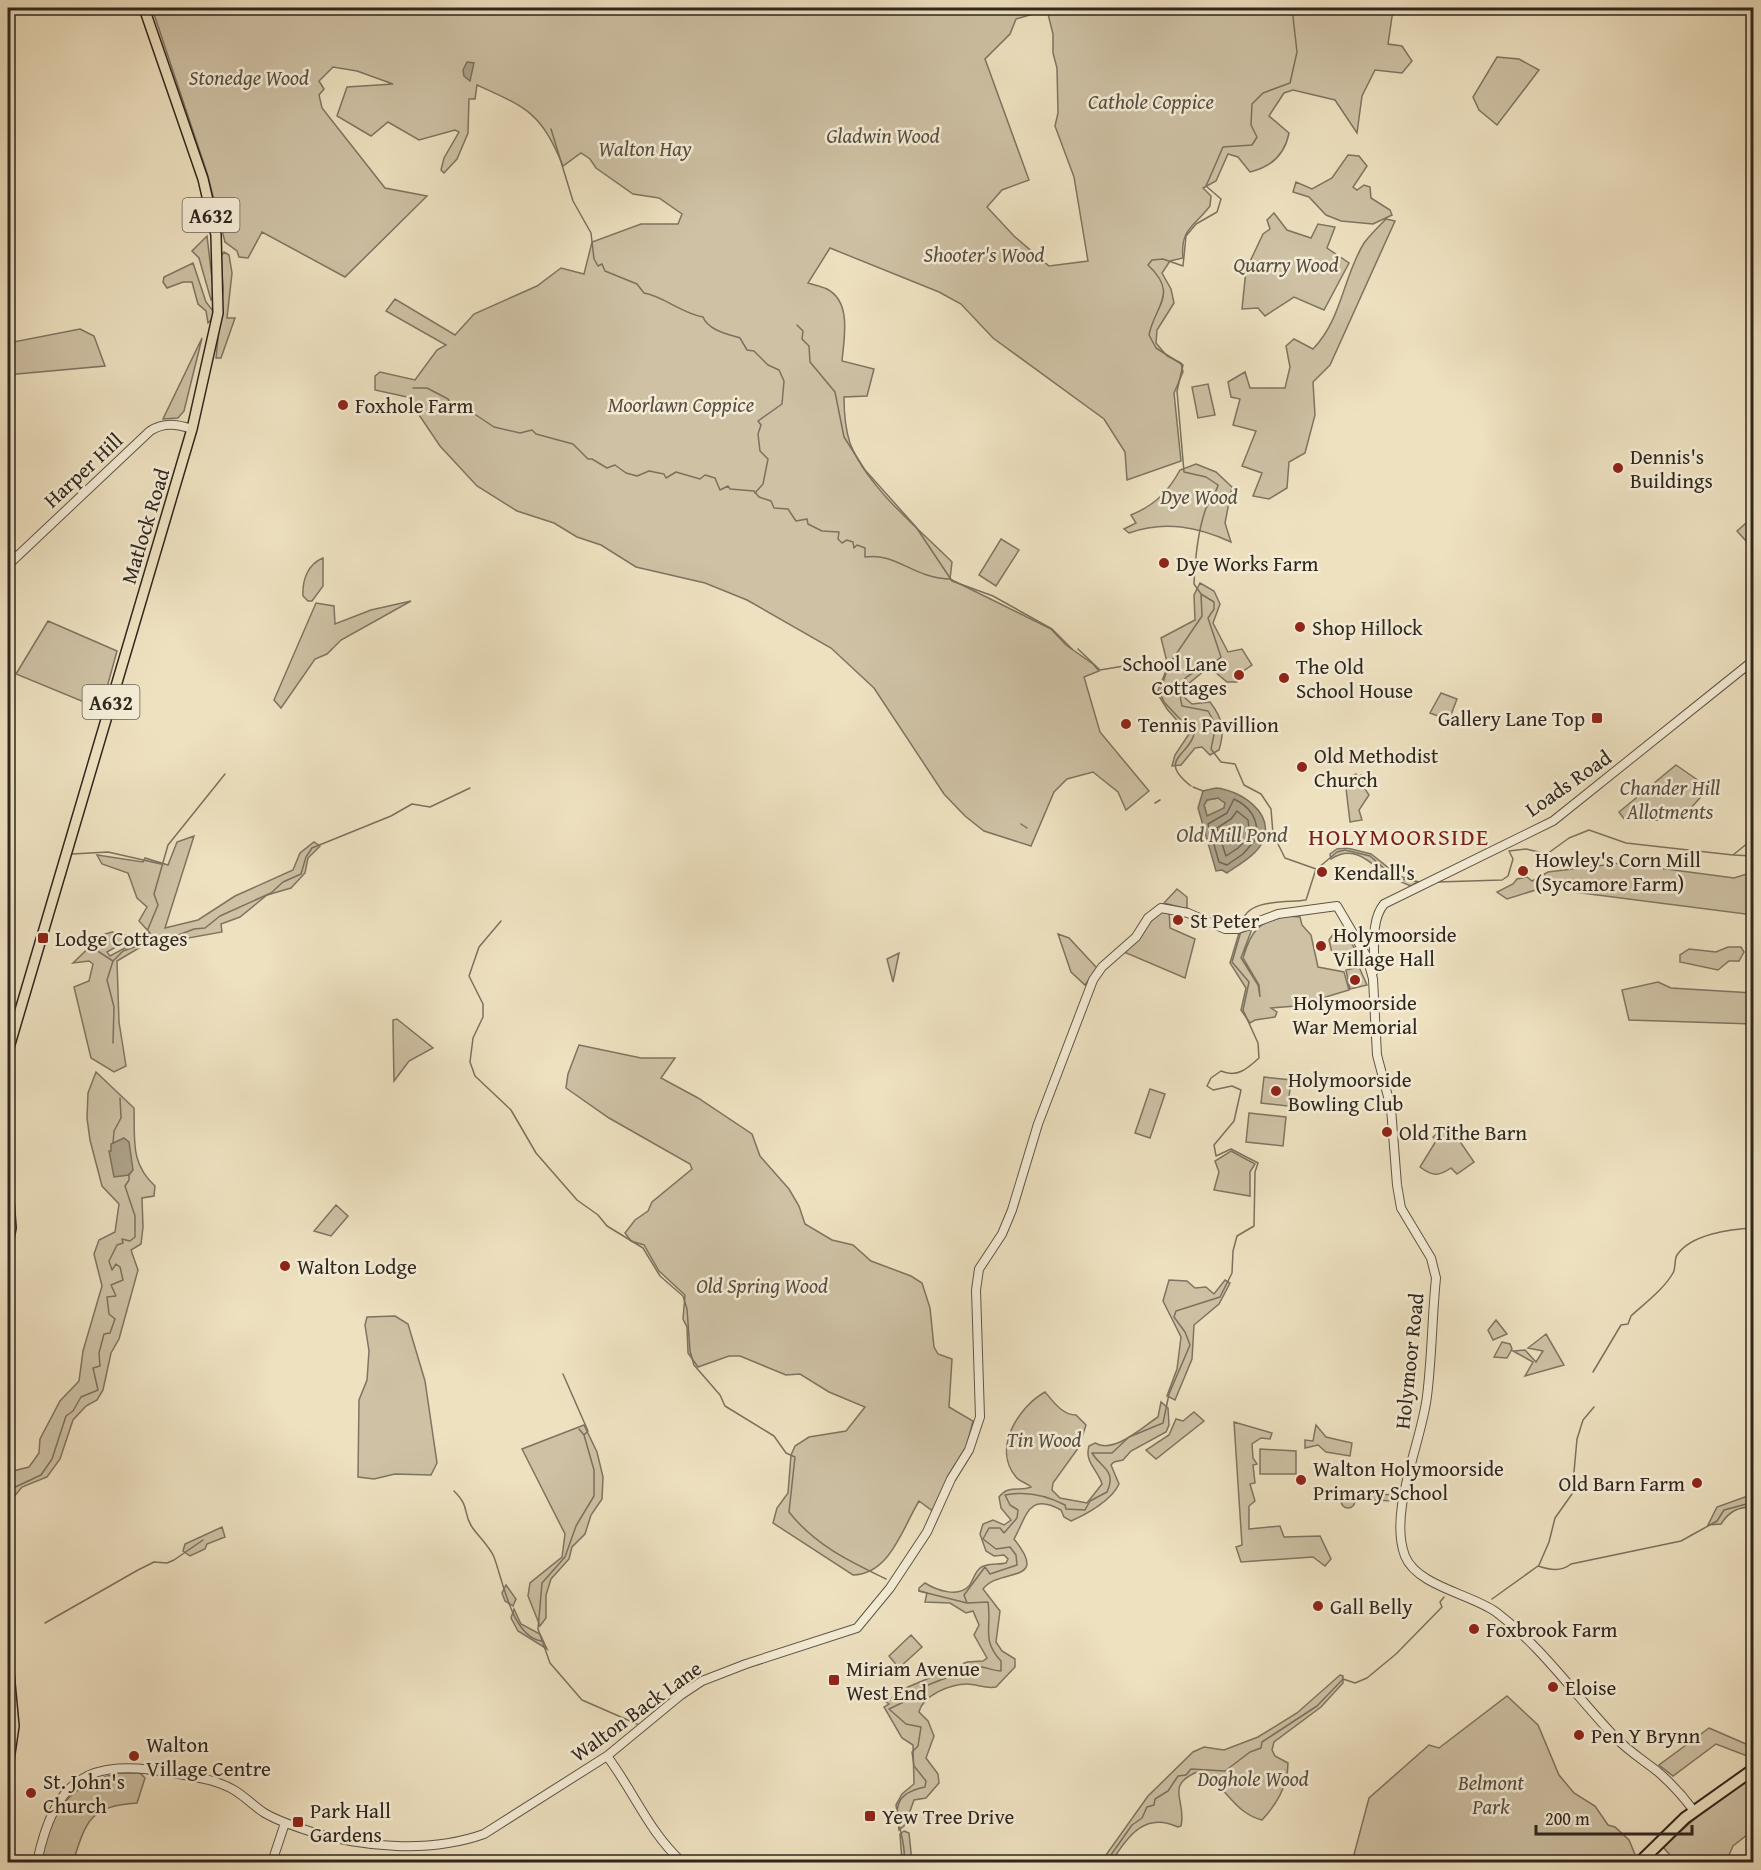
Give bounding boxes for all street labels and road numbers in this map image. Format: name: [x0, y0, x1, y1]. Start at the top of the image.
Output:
road number: A632: [182, 198, 240, 232]
street label: Harper Hill: [36, 425, 130, 515]
street label: Matlock Road: [113, 464, 178, 588]
road number: A632: [82, 685, 140, 719]
street label: Loads Road: [1519, 741, 1618, 824]
street label: Holymoor Road: [1386, 1291, 1432, 1431]
street label: Walton Back Lane: [564, 1653, 708, 1769]

